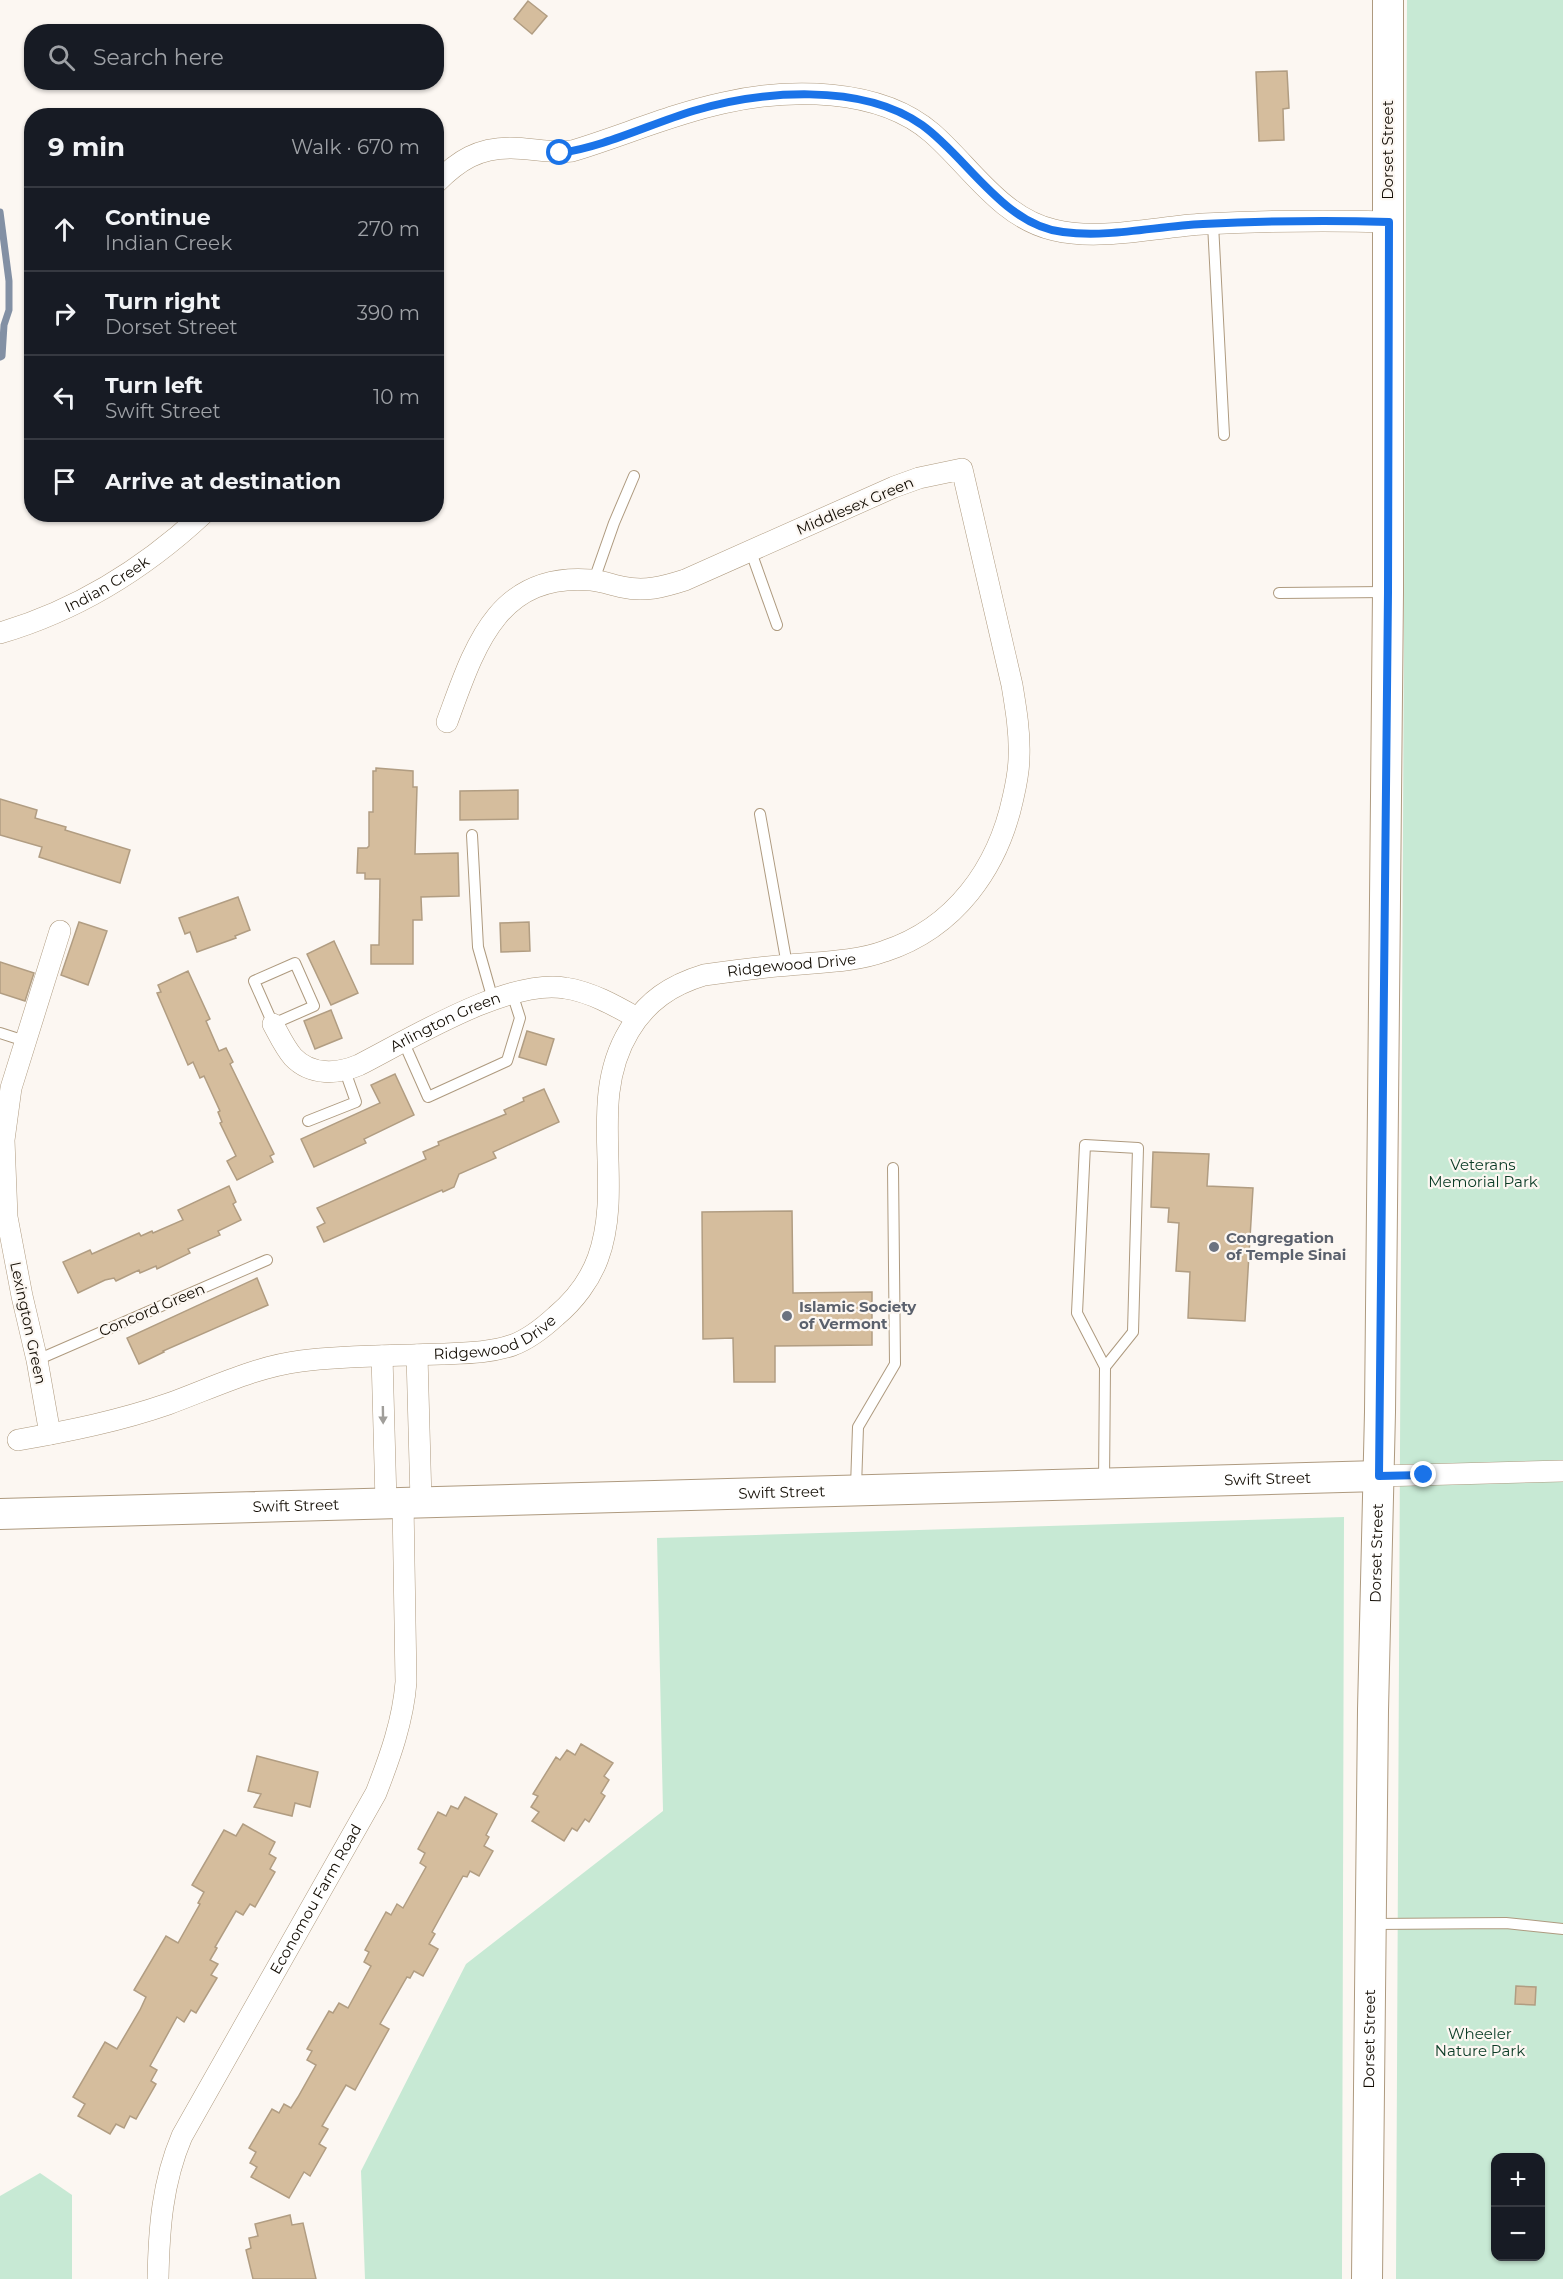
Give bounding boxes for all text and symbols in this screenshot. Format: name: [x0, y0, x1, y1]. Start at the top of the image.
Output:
search box: [24, 24, 444, 90]
icon: search: [45, 41, 78, 74]
text: Search here: [93, 44, 224, 71]
street label: Dorset Street: [1378, 100, 1397, 200]
text: 9 min: [48, 131, 125, 163]
text: Walk · 670 m: [291, 135, 420, 159]
route start: [546, 139, 572, 165]
text: Continue: [105, 204, 211, 231]
icon: ahead: [48, 213, 81, 246]
text: 270 m: [358, 217, 420, 241]
text: Indian Creek: [105, 231, 232, 255]
text: Turn right: [105, 288, 220, 315]
icon: right: [48, 297, 81, 330]
text: 390 m: [357, 301, 420, 325]
text: Dorset Street: [105, 315, 238, 339]
text: Turn left: [105, 372, 203, 399]
icon: left: [48, 381, 81, 414]
text: 10 m: [373, 385, 420, 409]
text: Swift Street: [105, 399, 221, 423]
icon: arrive: [48, 465, 81, 498]
text: Arrive at destination: [105, 468, 341, 495]
street label: Middlesex Green: [793, 472, 916, 539]
street label: Indian Creek: [61, 552, 153, 616]
street label: Ridgewood Drive: [726, 949, 857, 981]
street label: Arlington Green: [386, 988, 503, 1056]
park label: Veterans Memorial Park: [1428, 1155, 1538, 1191]
place label: Congregation of Temple Sinai: [1226, 1228, 1346, 1264]
marker: Congregation of Temple Sinai: [1207, 1240, 1221, 1254]
street label: Lexington Green: [6, 1260, 51, 1386]
street label: Concord Green: [96, 1279, 208, 1340]
place label: Islamic Society of Vermont: [799, 1297, 917, 1333]
marker: Islamic Society of Vermont: [780, 1309, 794, 1323]
street label: Ridgewood Drive: [433, 1311, 560, 1363]
one-way arrow: [379, 1405, 388, 1424]
route end: [1410, 1461, 1436, 1487]
street label: Swift Street: [1224, 1468, 1311, 1489]
street label: Swift Street: [738, 1481, 825, 1503]
street label: Swift Street: [252, 1495, 340, 1516]
street label: Dorset Street: [1366, 1503, 1387, 1603]
street label: Economou Farm Road: [265, 1820, 366, 1977]
street label: Dorset Street: [1359, 1989, 1379, 2089]
park label: Wheeler Nature Park: [1435, 2024, 1525, 2060]
map controls: [1491, 2153, 1545, 2261]
button: +: [1491, 2153, 1545, 2207]
button: −: [1491, 2207, 1545, 2261]

